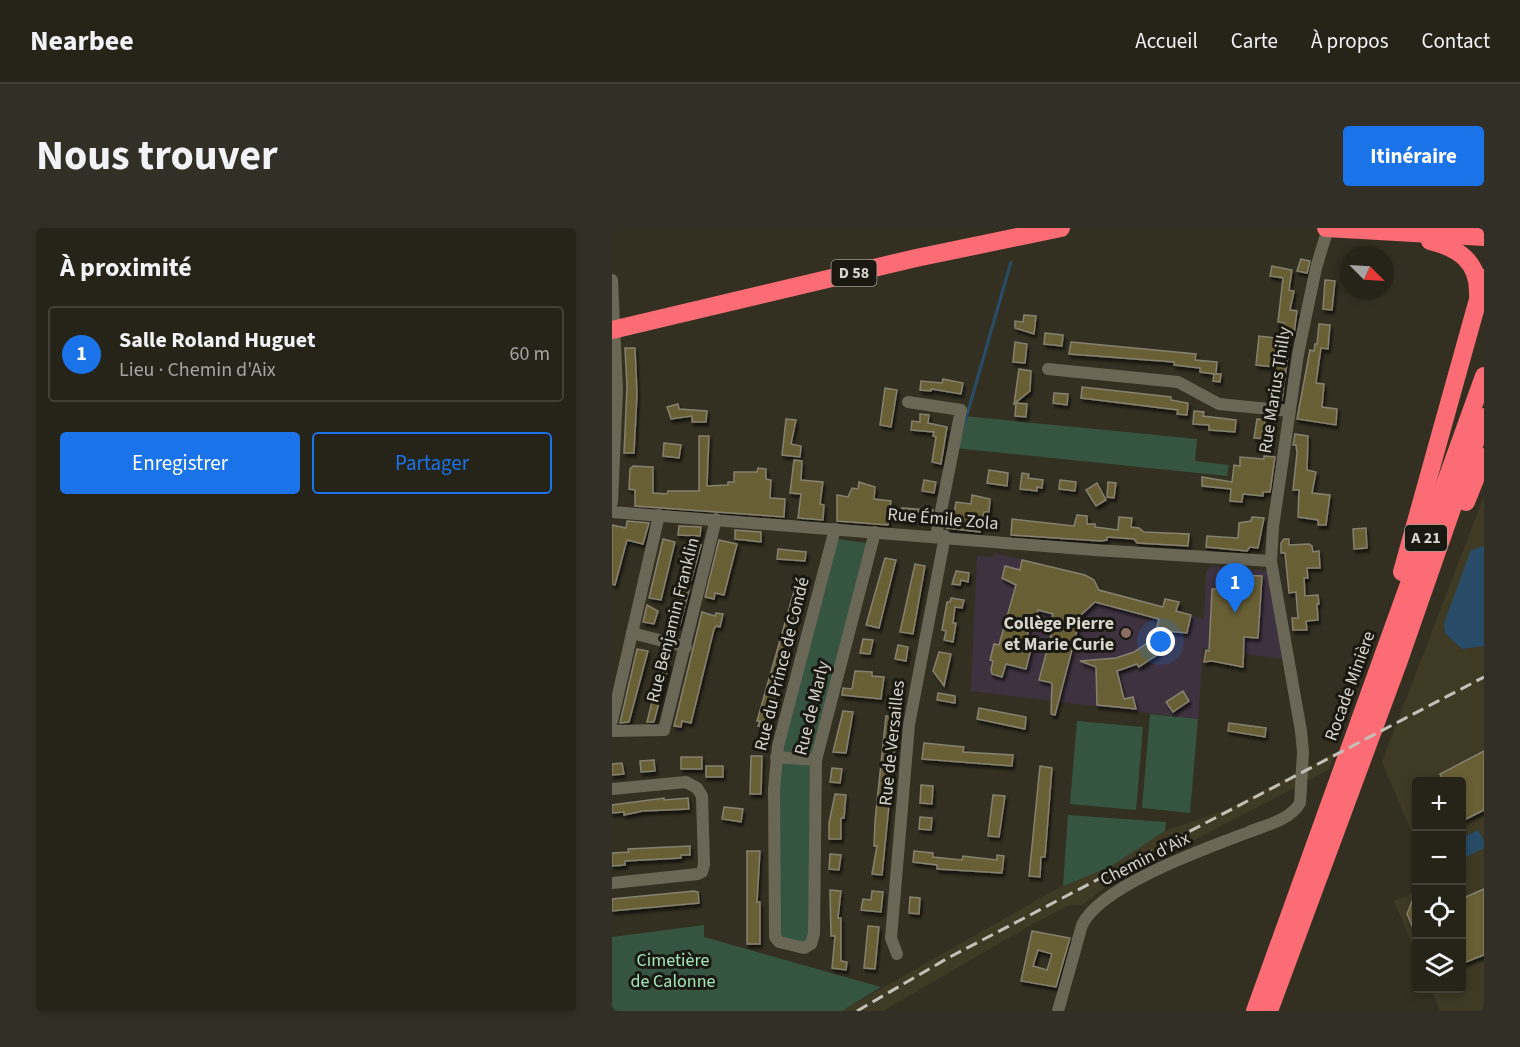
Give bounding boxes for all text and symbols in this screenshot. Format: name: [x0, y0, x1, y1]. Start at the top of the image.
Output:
text: Nearbee: [30, 21, 134, 61]
text: Accueil: [1135, 26, 1198, 56]
text: Carte: [1231, 26, 1278, 56]
text: À propos: [1311, 26, 1388, 56]
text: Contact: [1421, 26, 1490, 56]
text: Nous trouver: [36, 126, 278, 186]
button: Itinéraire: [1343, 126, 1484, 186]
north arrow: [1340, 246, 1394, 300]
text: À proximité: [60, 249, 192, 286]
road number: D 58: [832, 260, 876, 286]
text: Salle Roland Huguet: [119, 324, 315, 356]
street label: Rue Marius Thilly: [1253, 324, 1297, 455]
text: 1: [76, 340, 87, 368]
text: 60 m: [510, 340, 550, 368]
text: Lieu · Chemin d'Aix: [119, 356, 276, 384]
button: Enregistrer: [60, 432, 300, 494]
button: Partager: [312, 432, 552, 494]
street label: Rue Émile Zola: [886, 502, 1000, 536]
road number: A 21: [1405, 525, 1447, 551]
street label: Rue Benjamin Franklin: [640, 535, 706, 705]
pin: 1: [1216, 564, 1254, 613]
street label: Rue du Prince de Condé: [748, 574, 816, 754]
place label: Collège Pierre et Marie Curie: [1003, 611, 1114, 657]
marker: Collège Pierre et Marie Curie: [1119, 626, 1133, 640]
your location: [1146, 627, 1175, 656]
street label: Rocade Minière: [1319, 628, 1381, 744]
street label: Rue de Marly: [788, 658, 836, 758]
street label: Rue de Versailles: [873, 679, 911, 807]
map controls: [1412, 777, 1466, 993]
button: +: [1412, 777, 1466, 831]
street label: Chemin d'Aix: [1096, 826, 1194, 892]
button: −: [1412, 831, 1466, 885]
button: locate: [1412, 885, 1466, 939]
button: layers: [1412, 939, 1466, 993]
park label: Cimetière de Calonne: [631, 948, 715, 994]

